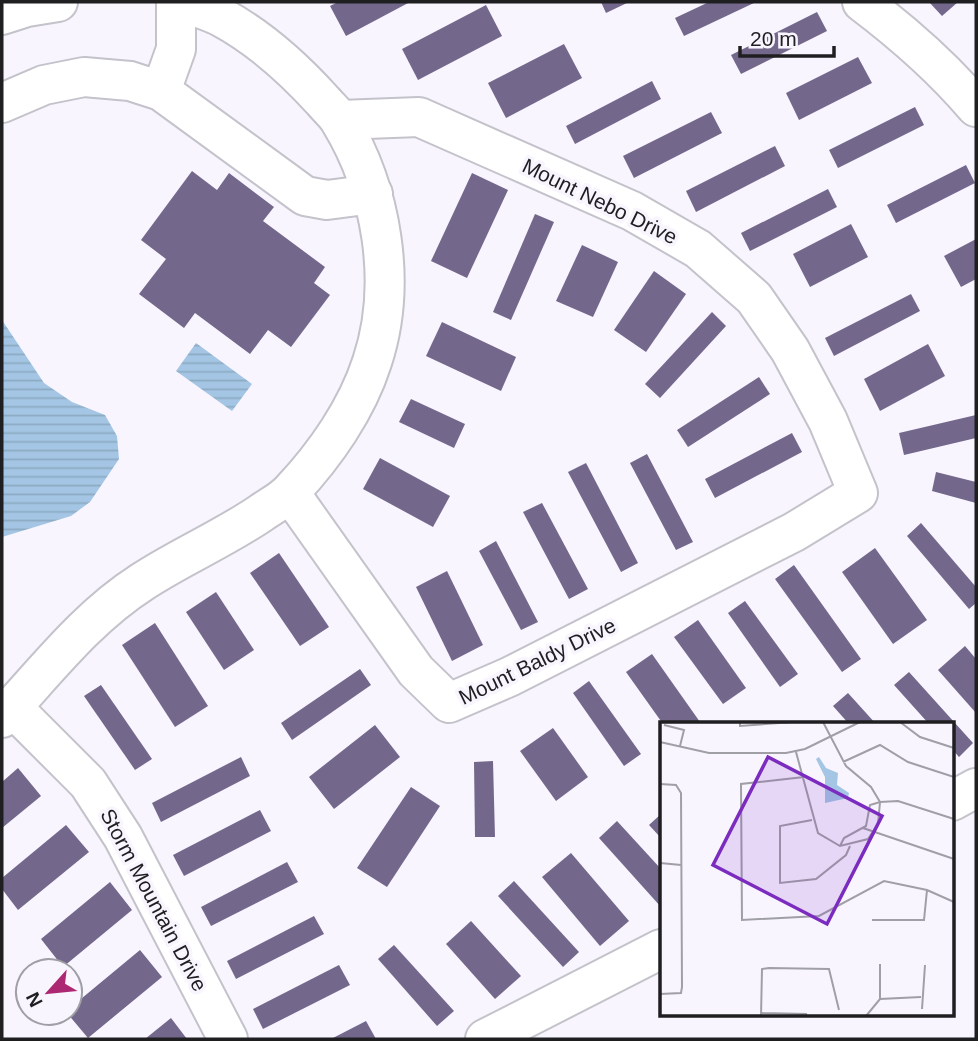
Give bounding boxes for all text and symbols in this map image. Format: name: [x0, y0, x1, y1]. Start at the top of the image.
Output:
scale bar: [740, 14, 834, 58]
text: 20 m: [750, 27, 797, 50]
street label: Mount Nebo Drive: [519, 154, 681, 248]
street label: Mount Baldy Drive: [455, 613, 619, 709]
inset map: [660, 722, 954, 1016]
street label: Storm Mountain Drive: [96, 805, 212, 995]
north arrow: [14, 957, 84, 1027]
text: N: [22, 989, 47, 1010]

